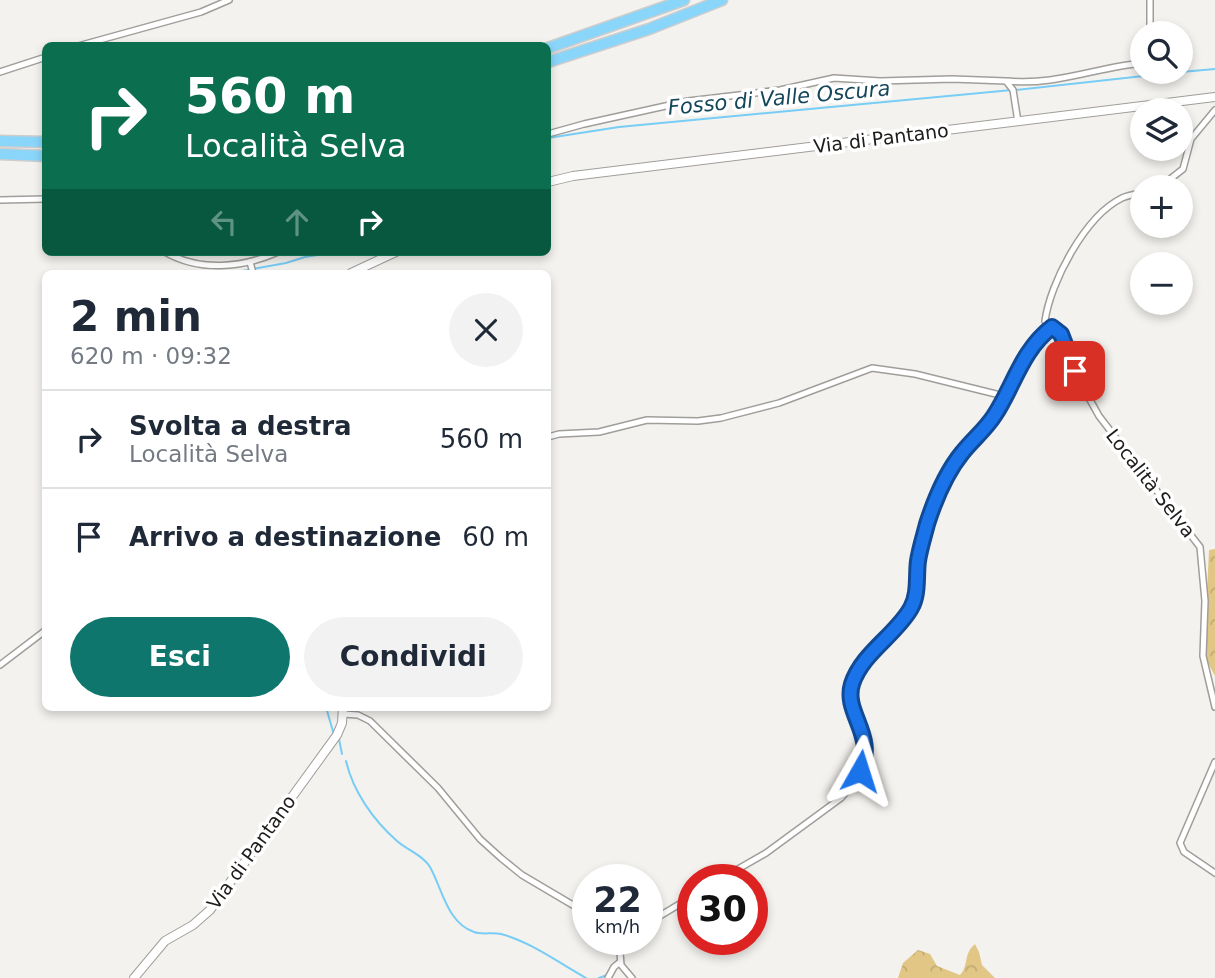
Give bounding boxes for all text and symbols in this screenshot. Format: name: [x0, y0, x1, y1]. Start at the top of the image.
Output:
map controls: [1130, 21, 1193, 315]
button: search: [1130, 21, 1193, 84]
text: 560 m: [185, 68, 355, 125]
icon: right: [70, 70, 161, 161]
water label: Fosso di Valle Oscura: [667, 76, 891, 120]
button: layers: [1130, 98, 1193, 161]
street label: Via di Pantano: [812, 119, 950, 157]
text: Località Selva: [185, 127, 407, 165]
button: +: [1130, 175, 1193, 238]
icon: left: [205, 203, 243, 241]
icon: ahead: [278, 203, 316, 241]
icon: right: [351, 203, 389, 241]
button: −: [1130, 252, 1193, 315]
text: 2 min: [70, 292, 202, 341]
button: close: [449, 293, 523, 367]
pin: [1045, 341, 1105, 401]
text: 620 m · 09:32: [70, 343, 232, 369]
icon: arrive: [1056, 352, 1094, 390]
text: Svolta a destra: [129, 411, 352, 441]
icon: right: [70, 420, 108, 458]
text: 560 m: [440, 424, 523, 454]
street label: Località Selva: [1102, 424, 1200, 542]
text: Località Selva: [129, 441, 288, 467]
icon: arrive: [70, 518, 108, 556]
text: Arrivo a destinazione: [129, 522, 441, 552]
text: 60 m: [462, 522, 529, 552]
button: Esci: [70, 617, 290, 697]
button: Condividi: [304, 617, 523, 697]
position arrow: [823, 734, 897, 808]
street label: Via di Pantano: [202, 791, 300, 913]
speed limit sign: 30: [677, 864, 768, 955]
text: 22: [593, 880, 642, 920]
text: km/h: [595, 916, 640, 937]

